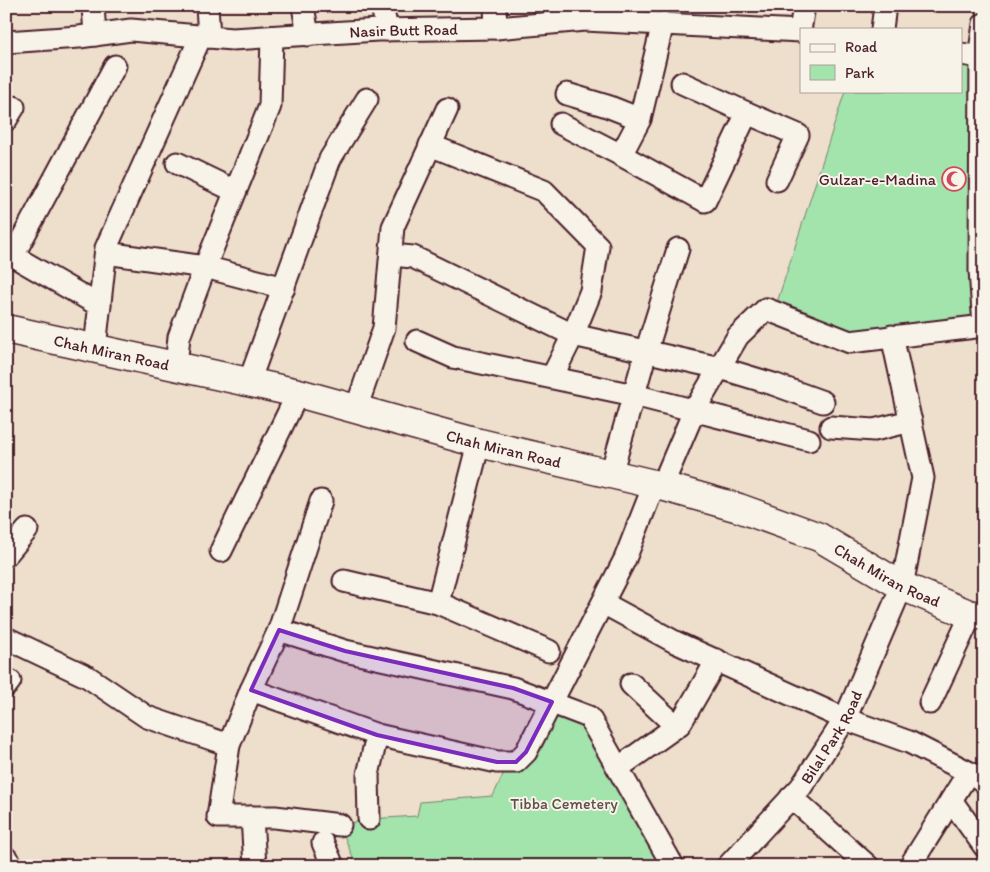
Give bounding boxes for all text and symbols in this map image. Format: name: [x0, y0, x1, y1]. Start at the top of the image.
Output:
street label: Nasir Butt Road: [349, 20, 458, 42]
legend: [800, 28, 962, 92]
text: Road: [845, 38, 878, 56]
text: Park: [845, 64, 875, 82]
mosque icon: Gulzar-e-Madina: [941, 166, 967, 192]
place label: Gulzar-e-Madina: [819, 170, 937, 189]
street label: Chah Miran Road: [52, 331, 171, 375]
street label: Chah Miran Road: [444, 426, 564, 472]
street label: Chah Miran Road: [830, 539, 943, 611]
street label: Bilal Park Road: [797, 687, 866, 788]
park label: Tibba Cemetery: [510, 794, 618, 813]

